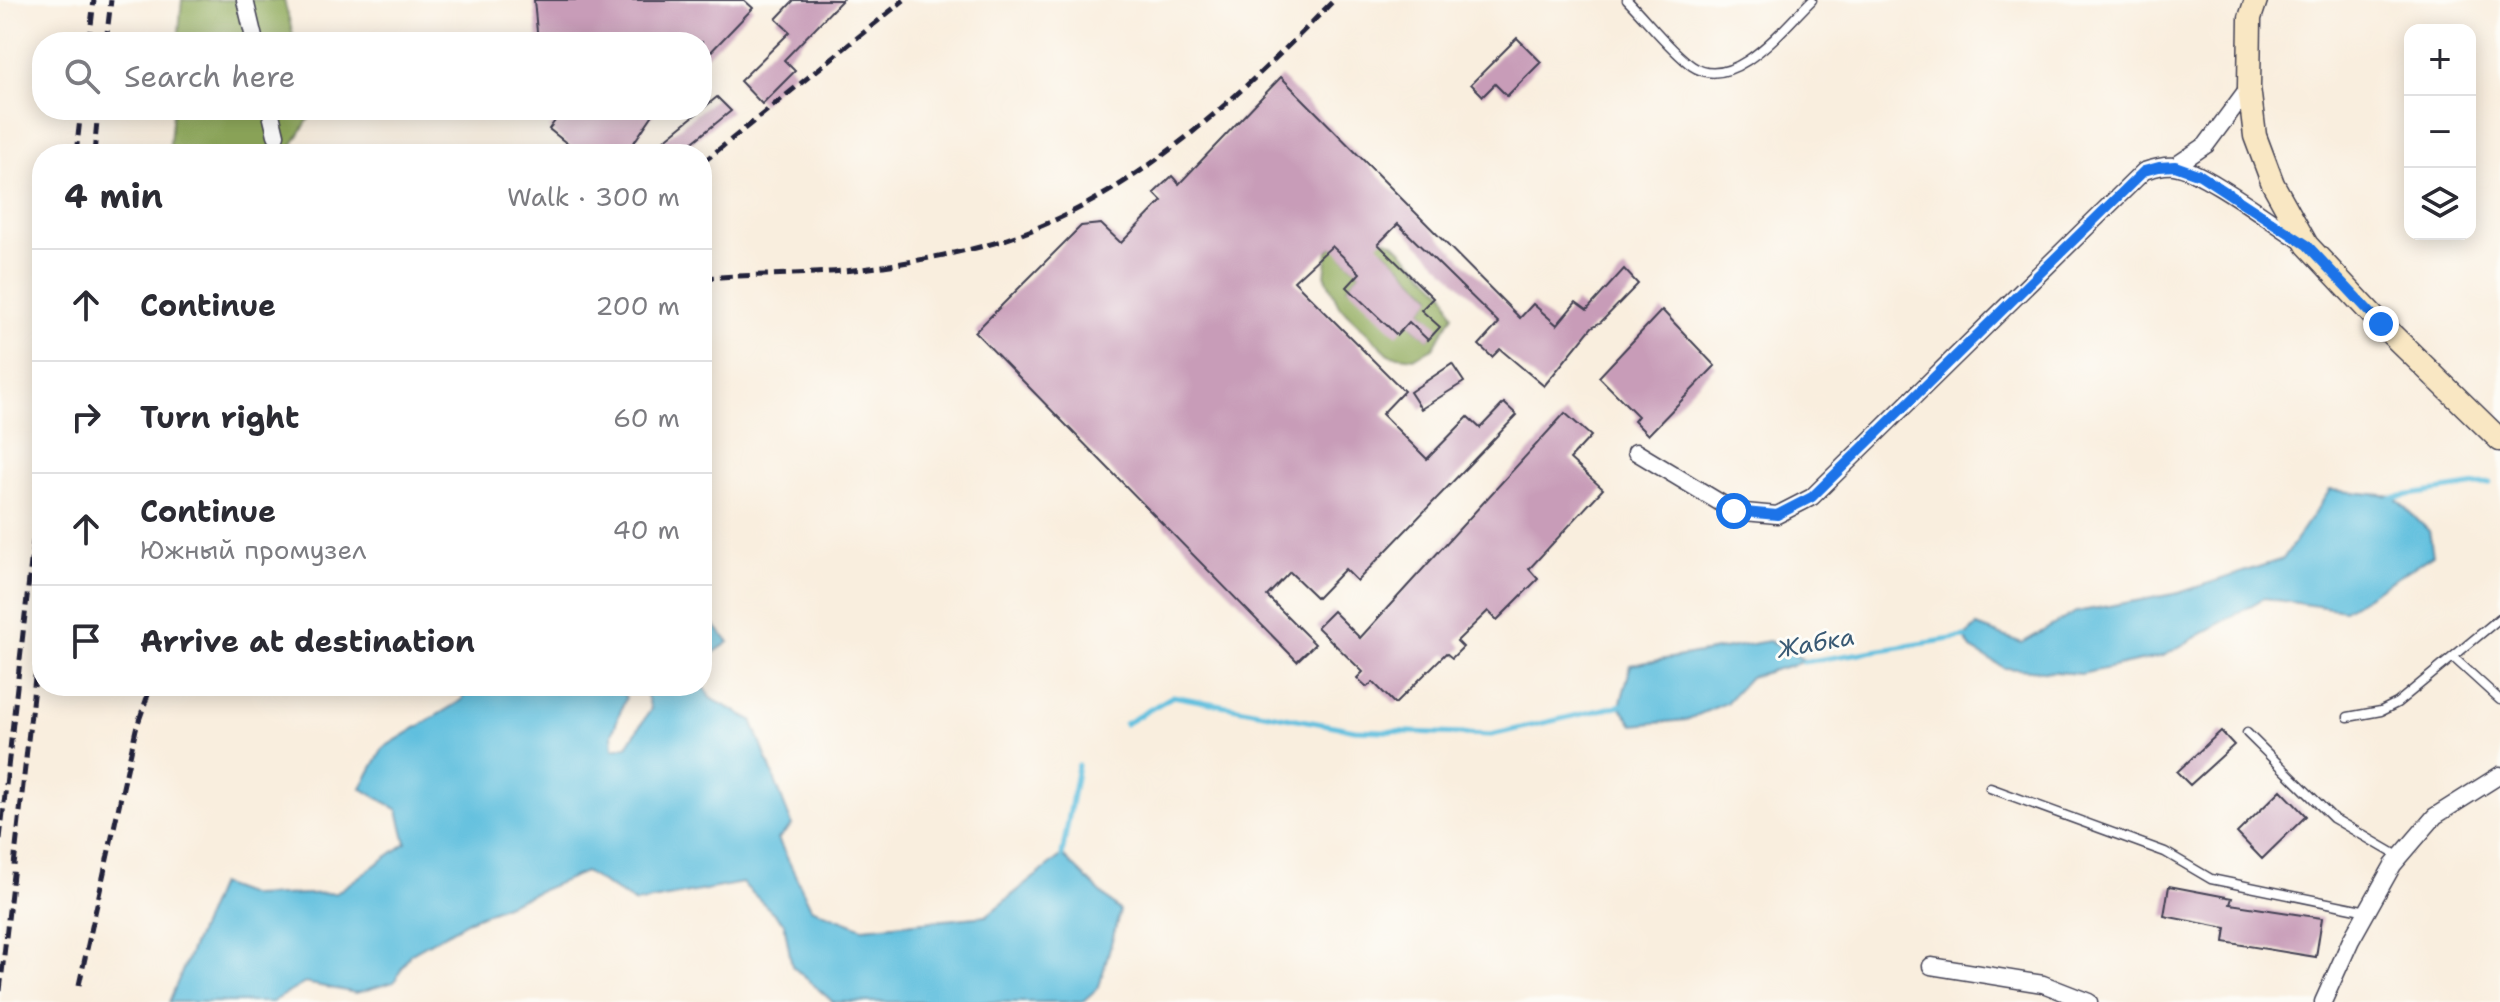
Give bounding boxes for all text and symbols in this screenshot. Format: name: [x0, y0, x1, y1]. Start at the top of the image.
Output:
map controls: [2404, 24, 2476, 240]
button: +: [2404, 24, 2476, 96]
search box: [32, 32, 712, 120]
icon: search: [60, 54, 104, 98]
text: Search here: [124, 56, 295, 97]
button: −: [2404, 96, 2476, 168]
button: layers: [2404, 168, 2476, 240]
text: 4 min: [64, 173, 163, 219]
text: Walk · 300 m: [507, 179, 680, 214]
icon: ahead: [64, 283, 108, 327]
text: Continue: [140, 285, 276, 326]
text: 200 m: [595, 288, 680, 323]
route end: [2363, 306, 2399, 342]
icon: right: [64, 395, 108, 439]
text: Turn right: [140, 397, 299, 438]
text: 60 m: [613, 400, 680, 435]
text: Continue: [140, 491, 276, 532]
route start: [1716, 493, 1752, 529]
icon: ahead: [64, 507, 108, 551]
text: 40 m: [613, 512, 680, 547]
text: Южный промузел: [140, 532, 366, 567]
icon: arrive: [64, 619, 108, 663]
water label: Жабка: [1774, 620, 1857, 666]
text: Arrive at destination: [140, 621, 475, 662]

